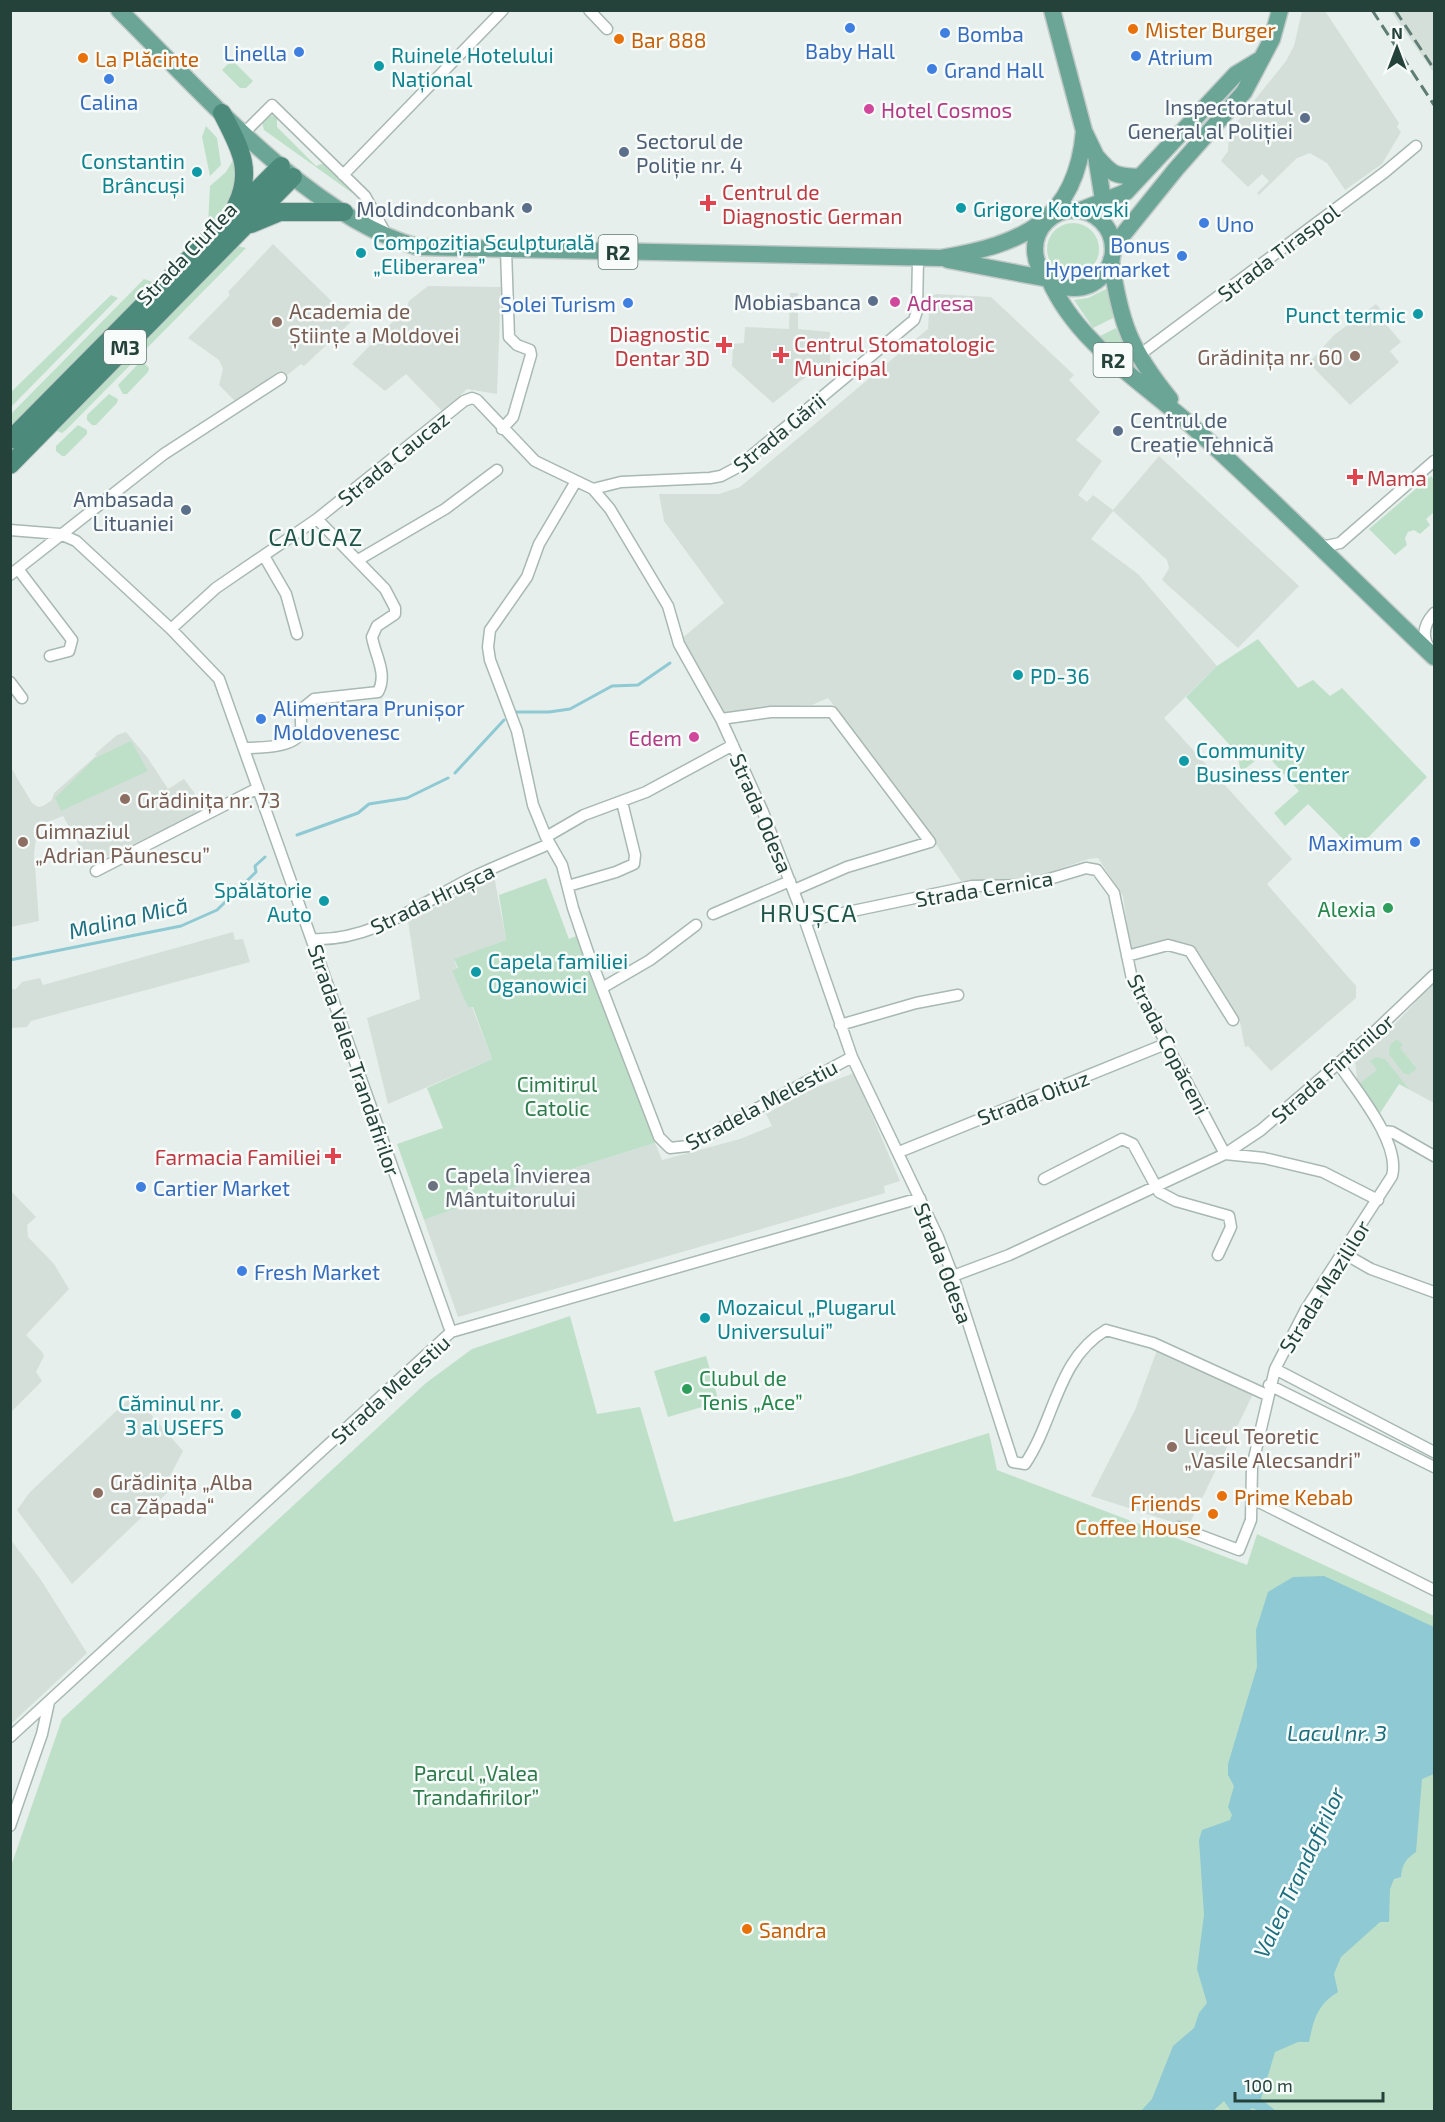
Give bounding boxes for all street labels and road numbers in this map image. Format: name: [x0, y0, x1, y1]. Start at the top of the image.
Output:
street label: Strada Ciuflea: [131, 196, 241, 310]
street label: Strada Tiraspol: [1212, 198, 1344, 306]
road number: R2: [598, 235, 638, 269]
road number: M3: [104, 330, 146, 364]
road number: R2: [1094, 343, 1132, 377]
street label: Strada Gării: [728, 387, 830, 477]
street label: Strada Caucaz: [332, 406, 454, 510]
street label: Strada Odesa: [726, 749, 798, 877]
street label: Strada Hrușca: [366, 857, 499, 941]
street label: Strada Cernica: [914, 865, 1054, 911]
street label: Strada Valea Trandafirilor: [304, 941, 407, 1180]
street label: Strada Copăceni: [1123, 970, 1215, 1118]
street label: Strada Fîntînilor: [1266, 1008, 1399, 1128]
street label: Stradela Melestiu: [681, 1053, 841, 1155]
street label: Strada Oituz: [974, 1064, 1092, 1130]
street label: Strada Odesa: [910, 1199, 978, 1327]
street label: Strada Mazililor: [1273, 1215, 1375, 1357]
street label: Strada Melestiu: [326, 1329, 454, 1449]

